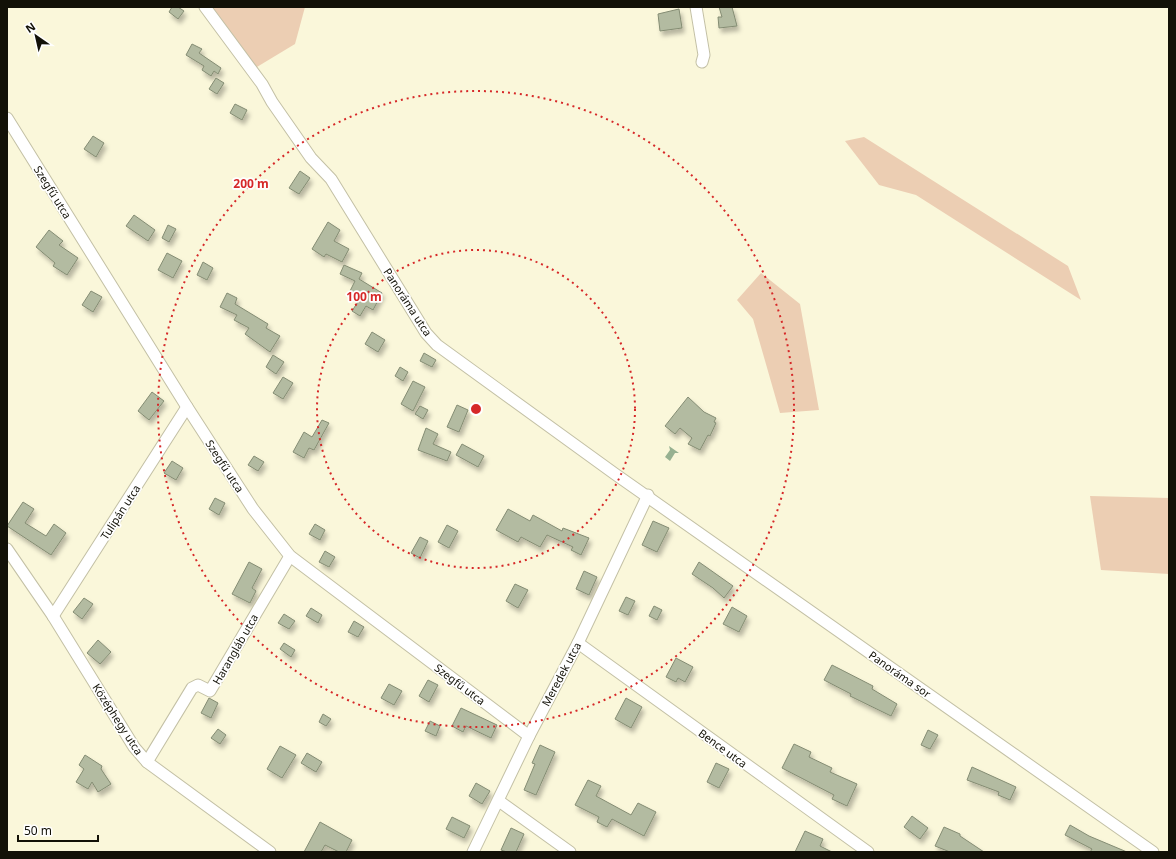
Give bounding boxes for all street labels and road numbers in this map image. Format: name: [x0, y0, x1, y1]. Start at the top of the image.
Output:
street label: Szegfű utca: [31, 163, 75, 221]
street label: Panoráma utca: [380, 265, 436, 339]
street label: Szegfű utca: [202, 437, 248, 495]
street label: Tulipán utca: [97, 482, 143, 542]
street label: Harangláb utca: [209, 611, 261, 687]
street label: Meredek utca: [538, 639, 584, 709]
street label: Panoráma sor: [866, 647, 934, 701]
street label: Szegfű utca: [432, 660, 488, 708]
street label: Középhegy utca: [89, 681, 147, 757]
street label: Bence utca: [696, 725, 750, 771]

